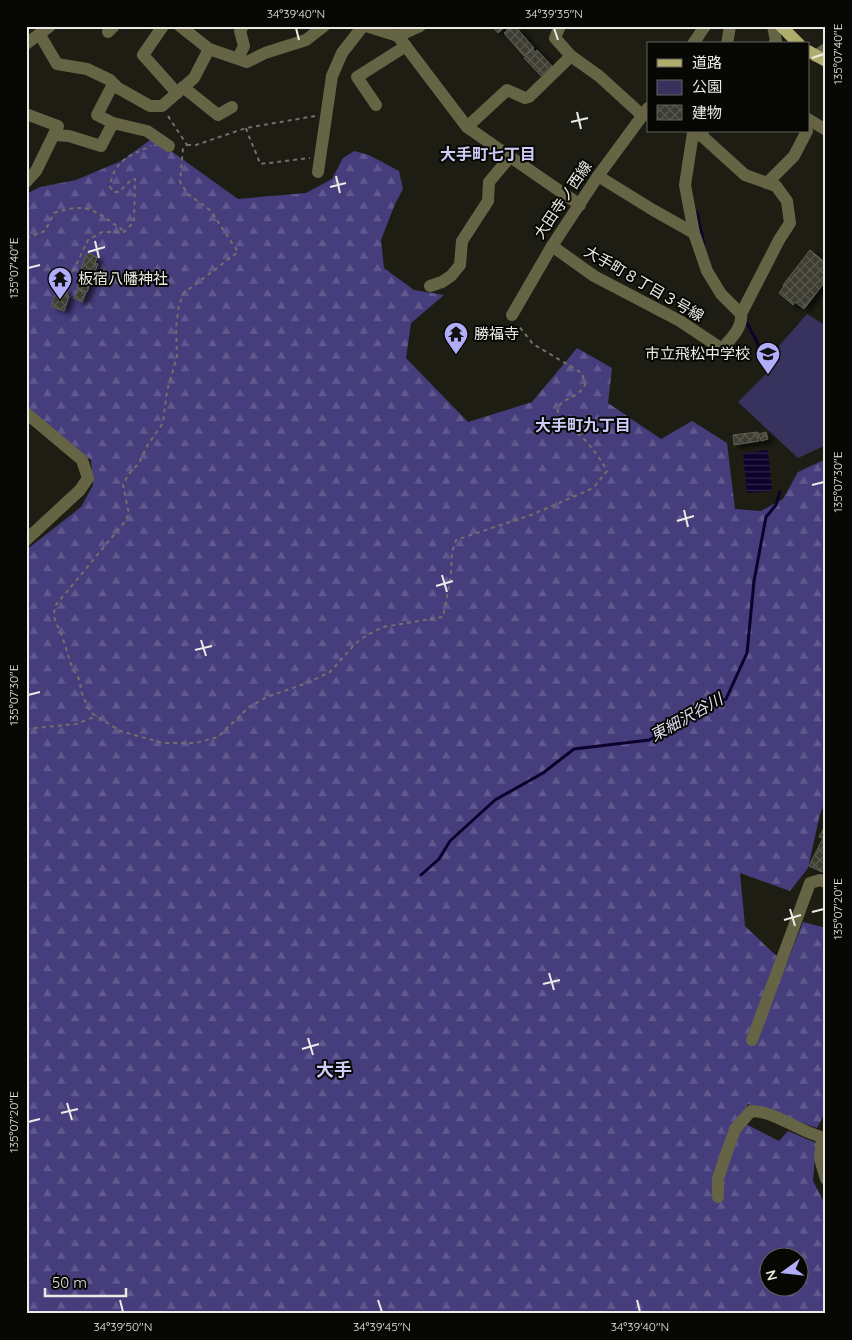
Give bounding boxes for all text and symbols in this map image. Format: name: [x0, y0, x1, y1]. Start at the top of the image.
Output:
text: 34°39'40"N: [267, 6, 325, 21]
text: 34°39'35"N: [525, 6, 583, 21]
text: 135°07'40"E: [830, 23, 845, 85]
legend: [647, 42, 810, 132]
text: 道路: [692, 53, 722, 72]
text: 公園: [692, 77, 722, 96]
text: 建物: [692, 103, 722, 122]
district label: 大手町七丁目: [440, 144, 536, 164]
street label: 大田寺ノ西線: [530, 157, 596, 242]
text: 135°07'40"E: [6, 237, 21, 299]
street label: 大手町８丁目３号線: [581, 242, 707, 326]
temple icon: 板宿八幡神社: [47, 266, 73, 300]
place label: 板宿八幡神社: [78, 269, 168, 288]
temple icon: 勝福寺: [443, 321, 469, 355]
place label: 勝福寺: [474, 324, 519, 343]
school or university icon: 市立飛松中学校: [755, 341, 781, 375]
place label: 市立飛松中学校: [645, 344, 750, 363]
district label: 大手町九丁目: [535, 415, 631, 435]
text: 135°07'30"E: [830, 451, 845, 513]
text: 135°07'30"E: [6, 664, 21, 726]
water label: 東細沢谷川: [646, 688, 728, 745]
text: 135°07'20"E: [830, 878, 845, 940]
district label: 大手: [316, 1058, 352, 1081]
text: 135°07'20"E: [6, 1091, 21, 1153]
north arrow: [760, 1248, 810, 1298]
scale bar: [45, 1265, 126, 1297]
text: N: [761, 1268, 781, 1283]
text: 50 m: [52, 1273, 87, 1292]
text: 34°39'50"N: [94, 1319, 152, 1334]
text: 34°39'45"N: [353, 1319, 411, 1334]
text: 34°39'40"N: [611, 1319, 669, 1334]

